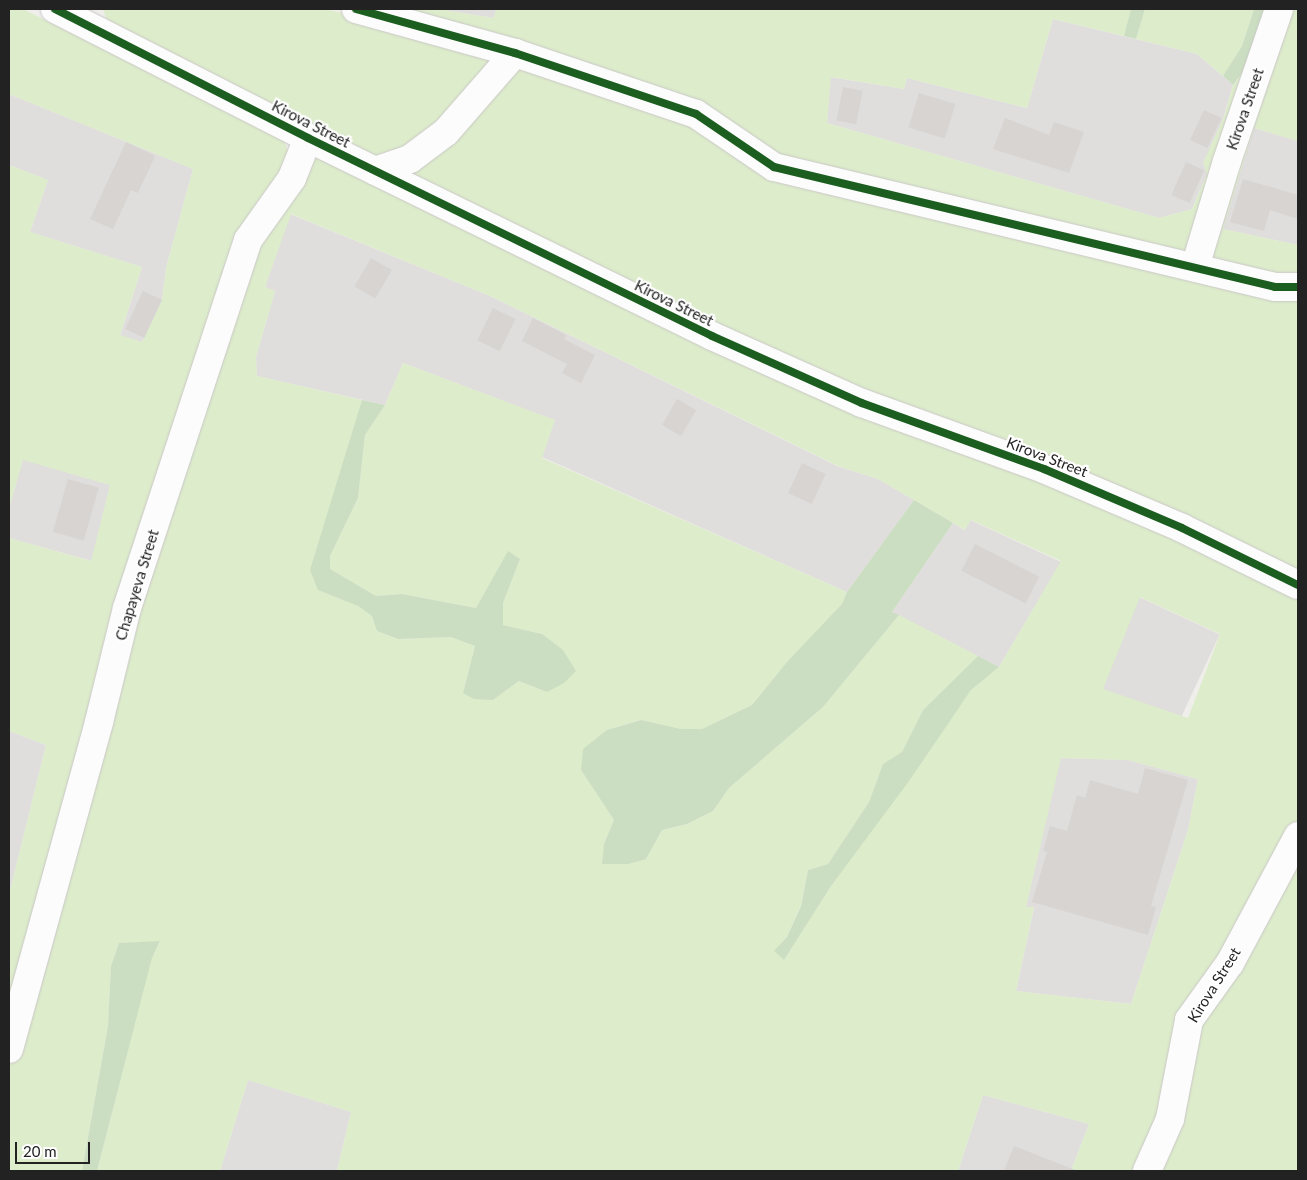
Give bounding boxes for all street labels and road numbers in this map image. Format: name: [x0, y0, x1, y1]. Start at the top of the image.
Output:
street label: Kirova Street: [1223, 66, 1267, 152]
street label: Kirova Street: [269, 97, 353, 151]
street label: Kirova Street: [632, 276, 716, 330]
street label: Kirova Street: [1004, 433, 1090, 481]
street label: Chapayeva Street: [112, 527, 162, 643]
street label: Kirova Street: [1184, 944, 1244, 1026]

